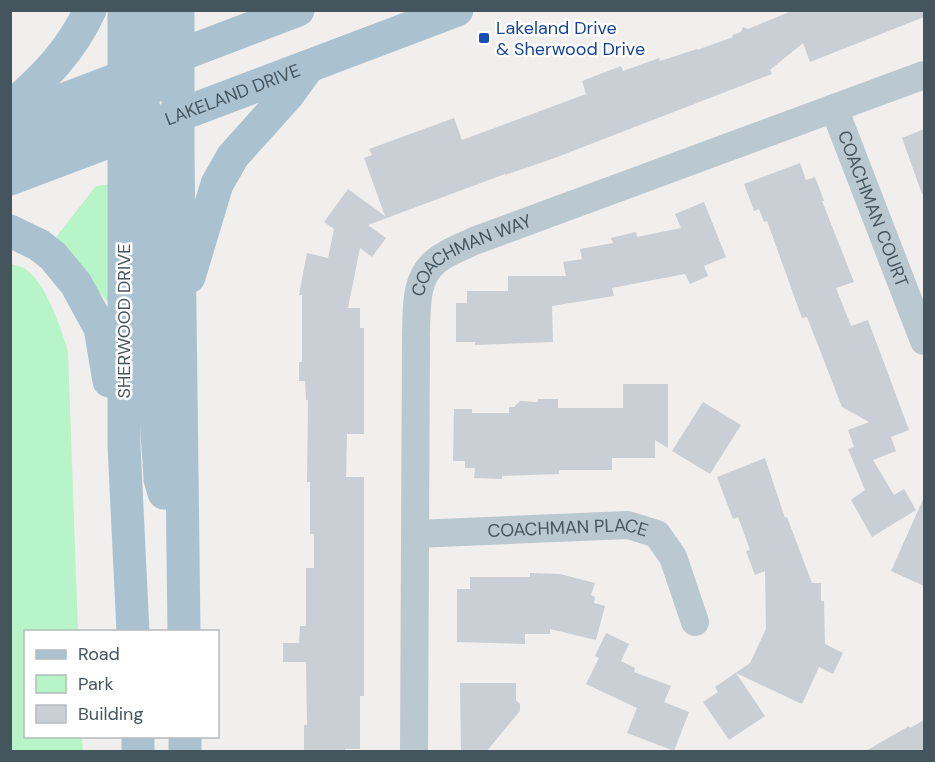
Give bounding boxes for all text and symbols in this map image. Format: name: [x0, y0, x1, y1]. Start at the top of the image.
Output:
place label: Lakeland Drive & Sherwood Drive: [496, 16, 645, 61]
marker: Lakeland Drive & Sherwood Drive: [477, 31, 491, 45]
street label: LAKELAND DRIVE: [162, 58, 304, 131]
street label: COACHMAN COURT: [832, 127, 914, 291]
street label: COACHMAN WAY: [406, 209, 536, 299]
street label: SHERWOOD DRIVE: [112, 244, 136, 398]
street label: COACHMAN PLACE: [487, 513, 651, 543]
legend: [24, 630, 219, 738]
text: Road: [78, 642, 120, 666]
text: Park: [78, 672, 114, 696]
text: Building: [78, 702, 143, 726]

